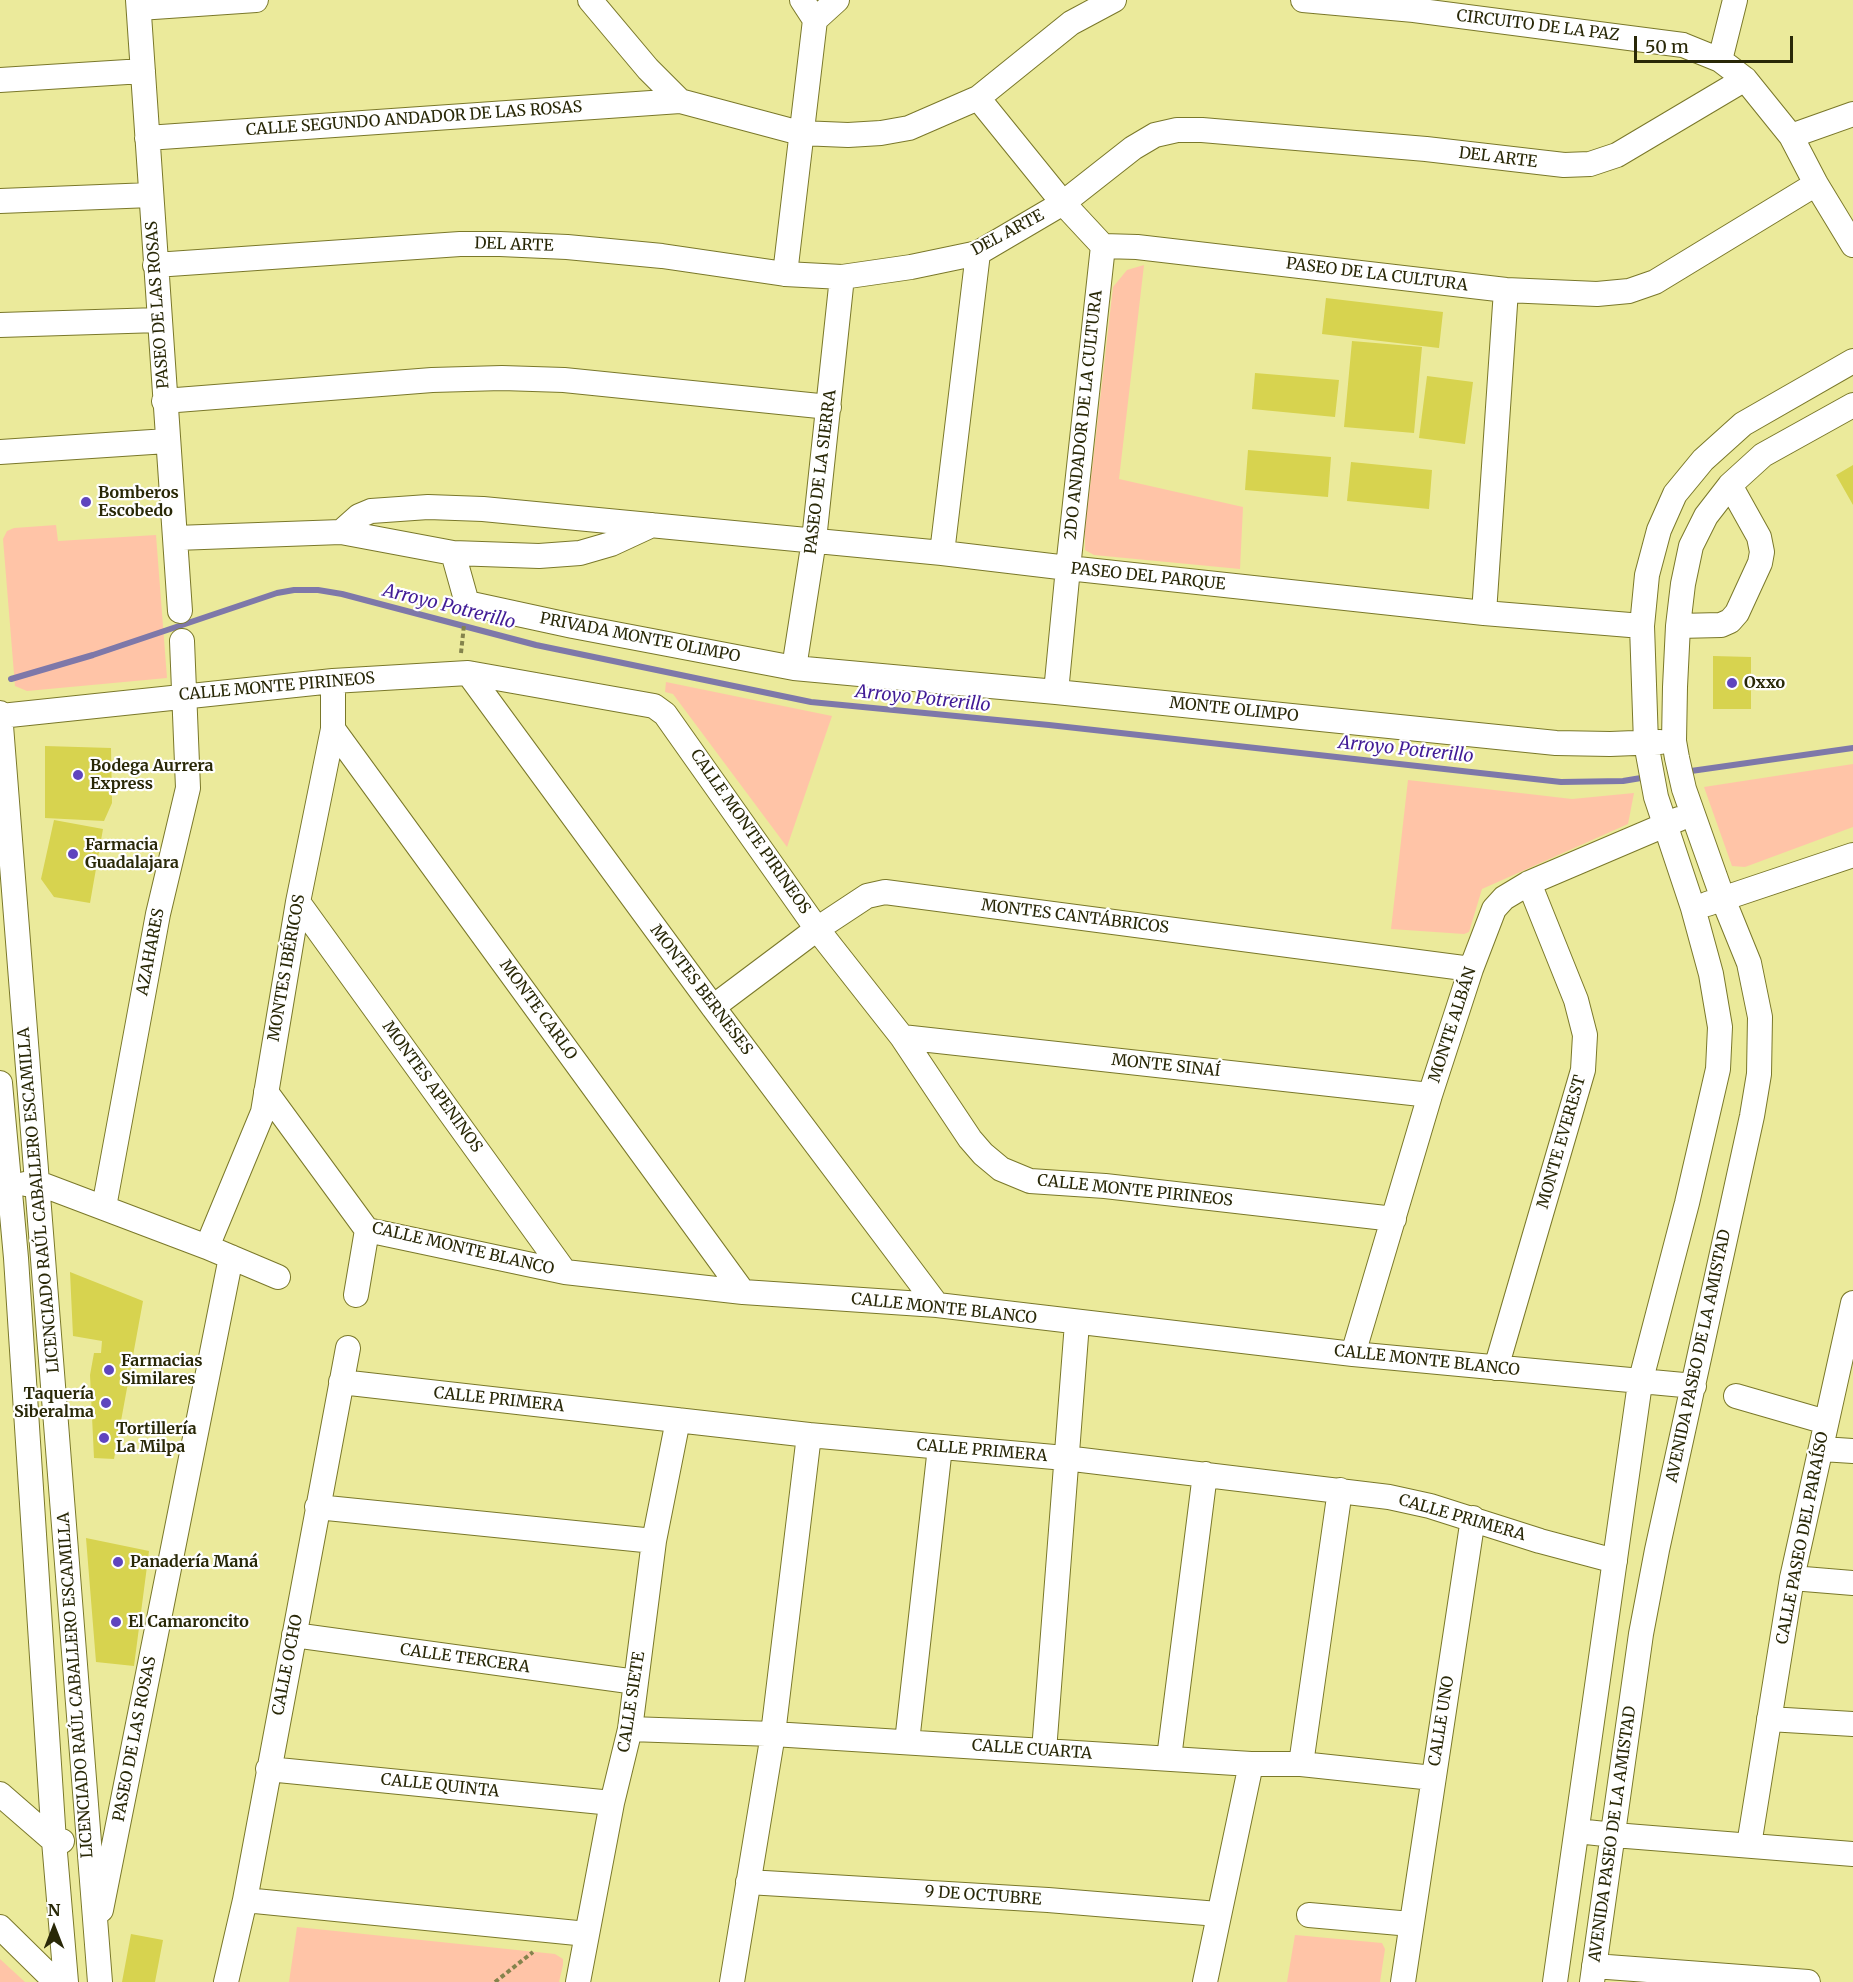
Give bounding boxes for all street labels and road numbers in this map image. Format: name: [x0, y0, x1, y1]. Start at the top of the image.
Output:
street label: CIRCUITO DE LA PAZ: [1455, 6, 1621, 46]
street label: CALLE SEGUNDO ANDADOR DE LAS ROSAS: [245, 98, 583, 140]
street label: DEL ARTE: [1458, 144, 1538, 172]
street label: DEL ARTE: [969, 206, 1047, 260]
street label: PASEO DE LAS ROSAS: [143, 221, 173, 389]
street label: DEL ARTE: [474, 234, 554, 256]
street label: PASEO DE LA CULTURA: [1285, 254, 1469, 296]
street label: 2DO ANDADOR DE LA CULTURA: [1061, 289, 1107, 541]
street label: PASEO DE LA SIERRA: [801, 389, 841, 555]
street label: PASEO DEL PARQUE: [1070, 559, 1226, 595]
street label: PRIVADA MONTE OLIMPO: [538, 609, 742, 667]
street label: CALLE MONTE PIRINEOS: [178, 669, 376, 705]
street label: MONTE OLIMPO: [1169, 694, 1299, 726]
street label: CALLE MONTE PIRINEOS: [686, 746, 814, 918]
street label: MONTES IBÉRICOS: [265, 893, 309, 1043]
street label: MONTES CANTÁBRICOS: [980, 896, 1170, 938]
street label: AZAHARES: [133, 907, 169, 997]
street label: MONTES BERNESES: [646, 921, 756, 1059]
street label: MONTE CARLO: [495, 956, 581, 1064]
street label: MONTE ALBÁN: [1425, 965, 1481, 1085]
street label: MONTES APENINOS: [378, 1018, 486, 1156]
street label: LICENCIADO RAÚL CABALLERO ESCAMILLA: [14, 1026, 64, 1374]
street label: MONTE SINAÍ: [1111, 1051, 1221, 1081]
street label: MONTE EVEREST: [1534, 1073, 1590, 1211]
street label: CALLE MONTE PIRINEOS: [1036, 1171, 1234, 1211]
street label: CALLE MONTE BLANCO: [370, 1219, 556, 1279]
street label: AVENIDA PASEO DE LA AMISTAD: [1663, 1228, 1735, 1484]
street label: CALLE MONTE BLANCO: [850, 1290, 1038, 1328]
street label: CALLE MONTE BLANCO: [1333, 1342, 1521, 1380]
street label: CALLE PRIMERA: [433, 1384, 565, 1416]
street label: CALLE PASEO DEL PARAÍSO: [1773, 1430, 1833, 1646]
street label: CALLE PRIMERA: [916, 1436, 1048, 1466]
street label: CALLE PRIMERA: [1396, 1491, 1528, 1545]
street label: LICENCIADO RAÚL CABALLERO ESCAMILLA: [54, 1511, 98, 1859]
street label: CALLE OCHO: [269, 1613, 307, 1717]
street label: CALLE TERCERA: [399, 1640, 531, 1678]
street label: CALLE SIETE: [615, 1650, 649, 1754]
street label: PASEO DE LAS ROSAS: [110, 1655, 160, 1823]
street label: CALLE UNO: [1425, 1675, 1459, 1767]
street label: AVENIDA PASEO DE LA AMISTAD: [1586, 1705, 1640, 1963]
street label: CALLE CUARTA: [971, 1736, 1093, 1764]
street label: CALLE QUINTA: [380, 1770, 500, 1802]
street label: 9 DE OCTUBRE: [924, 1882, 1042, 1910]

